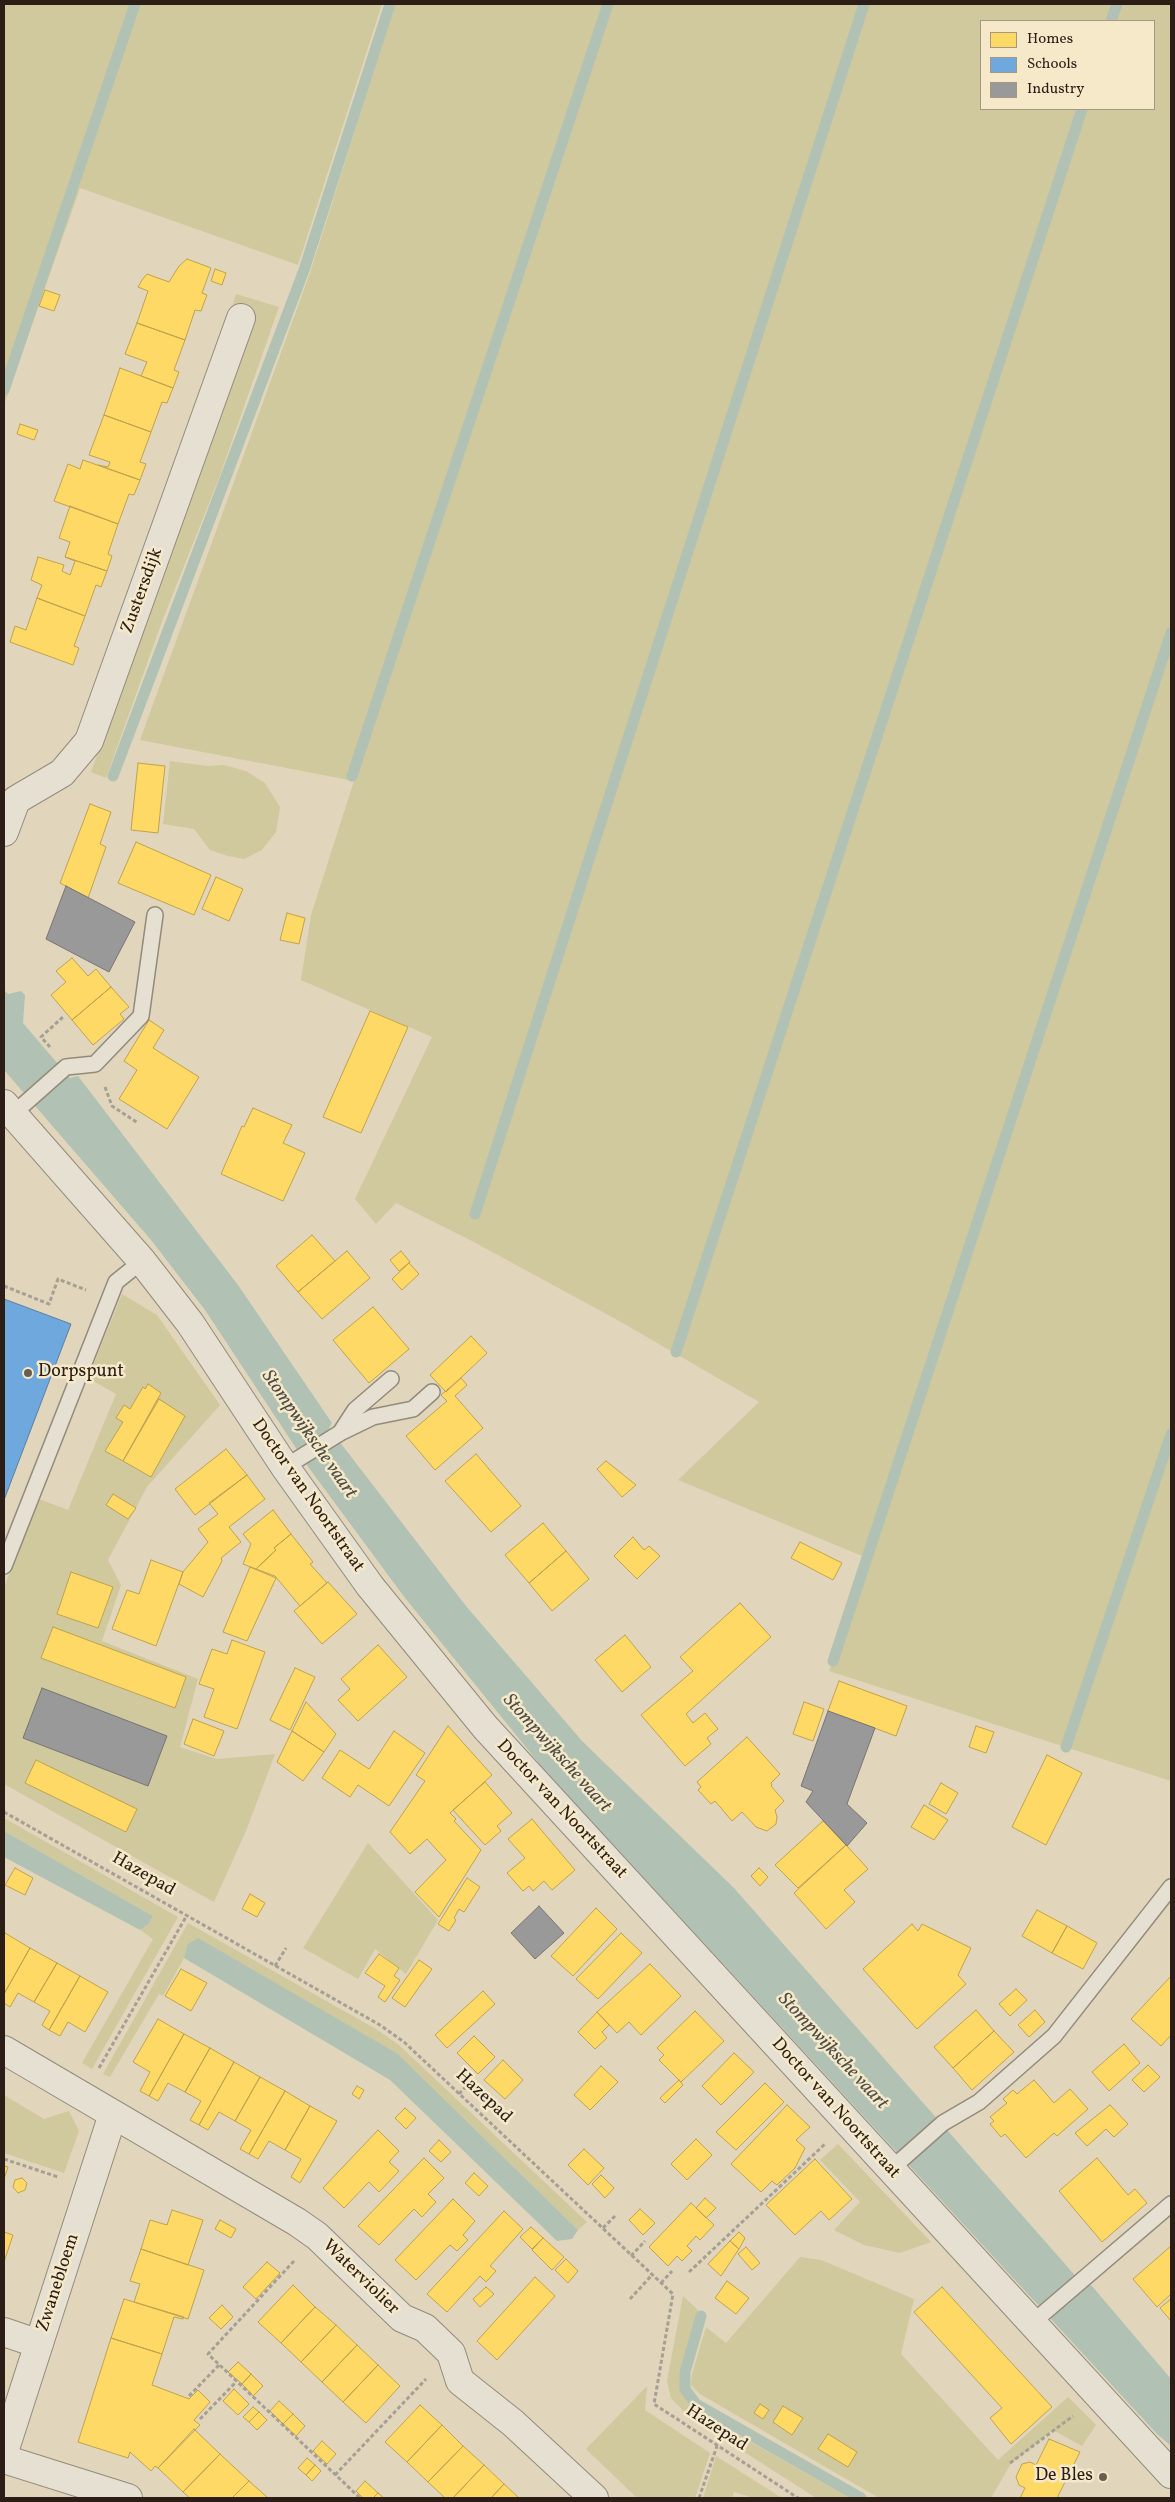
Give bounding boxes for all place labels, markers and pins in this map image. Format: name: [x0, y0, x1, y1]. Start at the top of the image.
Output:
place label: Dorpspunt: [38, 1362, 124, 1384]
marker: Dorpspunt: [22, 1367, 34, 1379]
place label: De Bles: [1035, 2466, 1093, 2488]
marker: De Bles: [1097, 2471, 1109, 2483]

